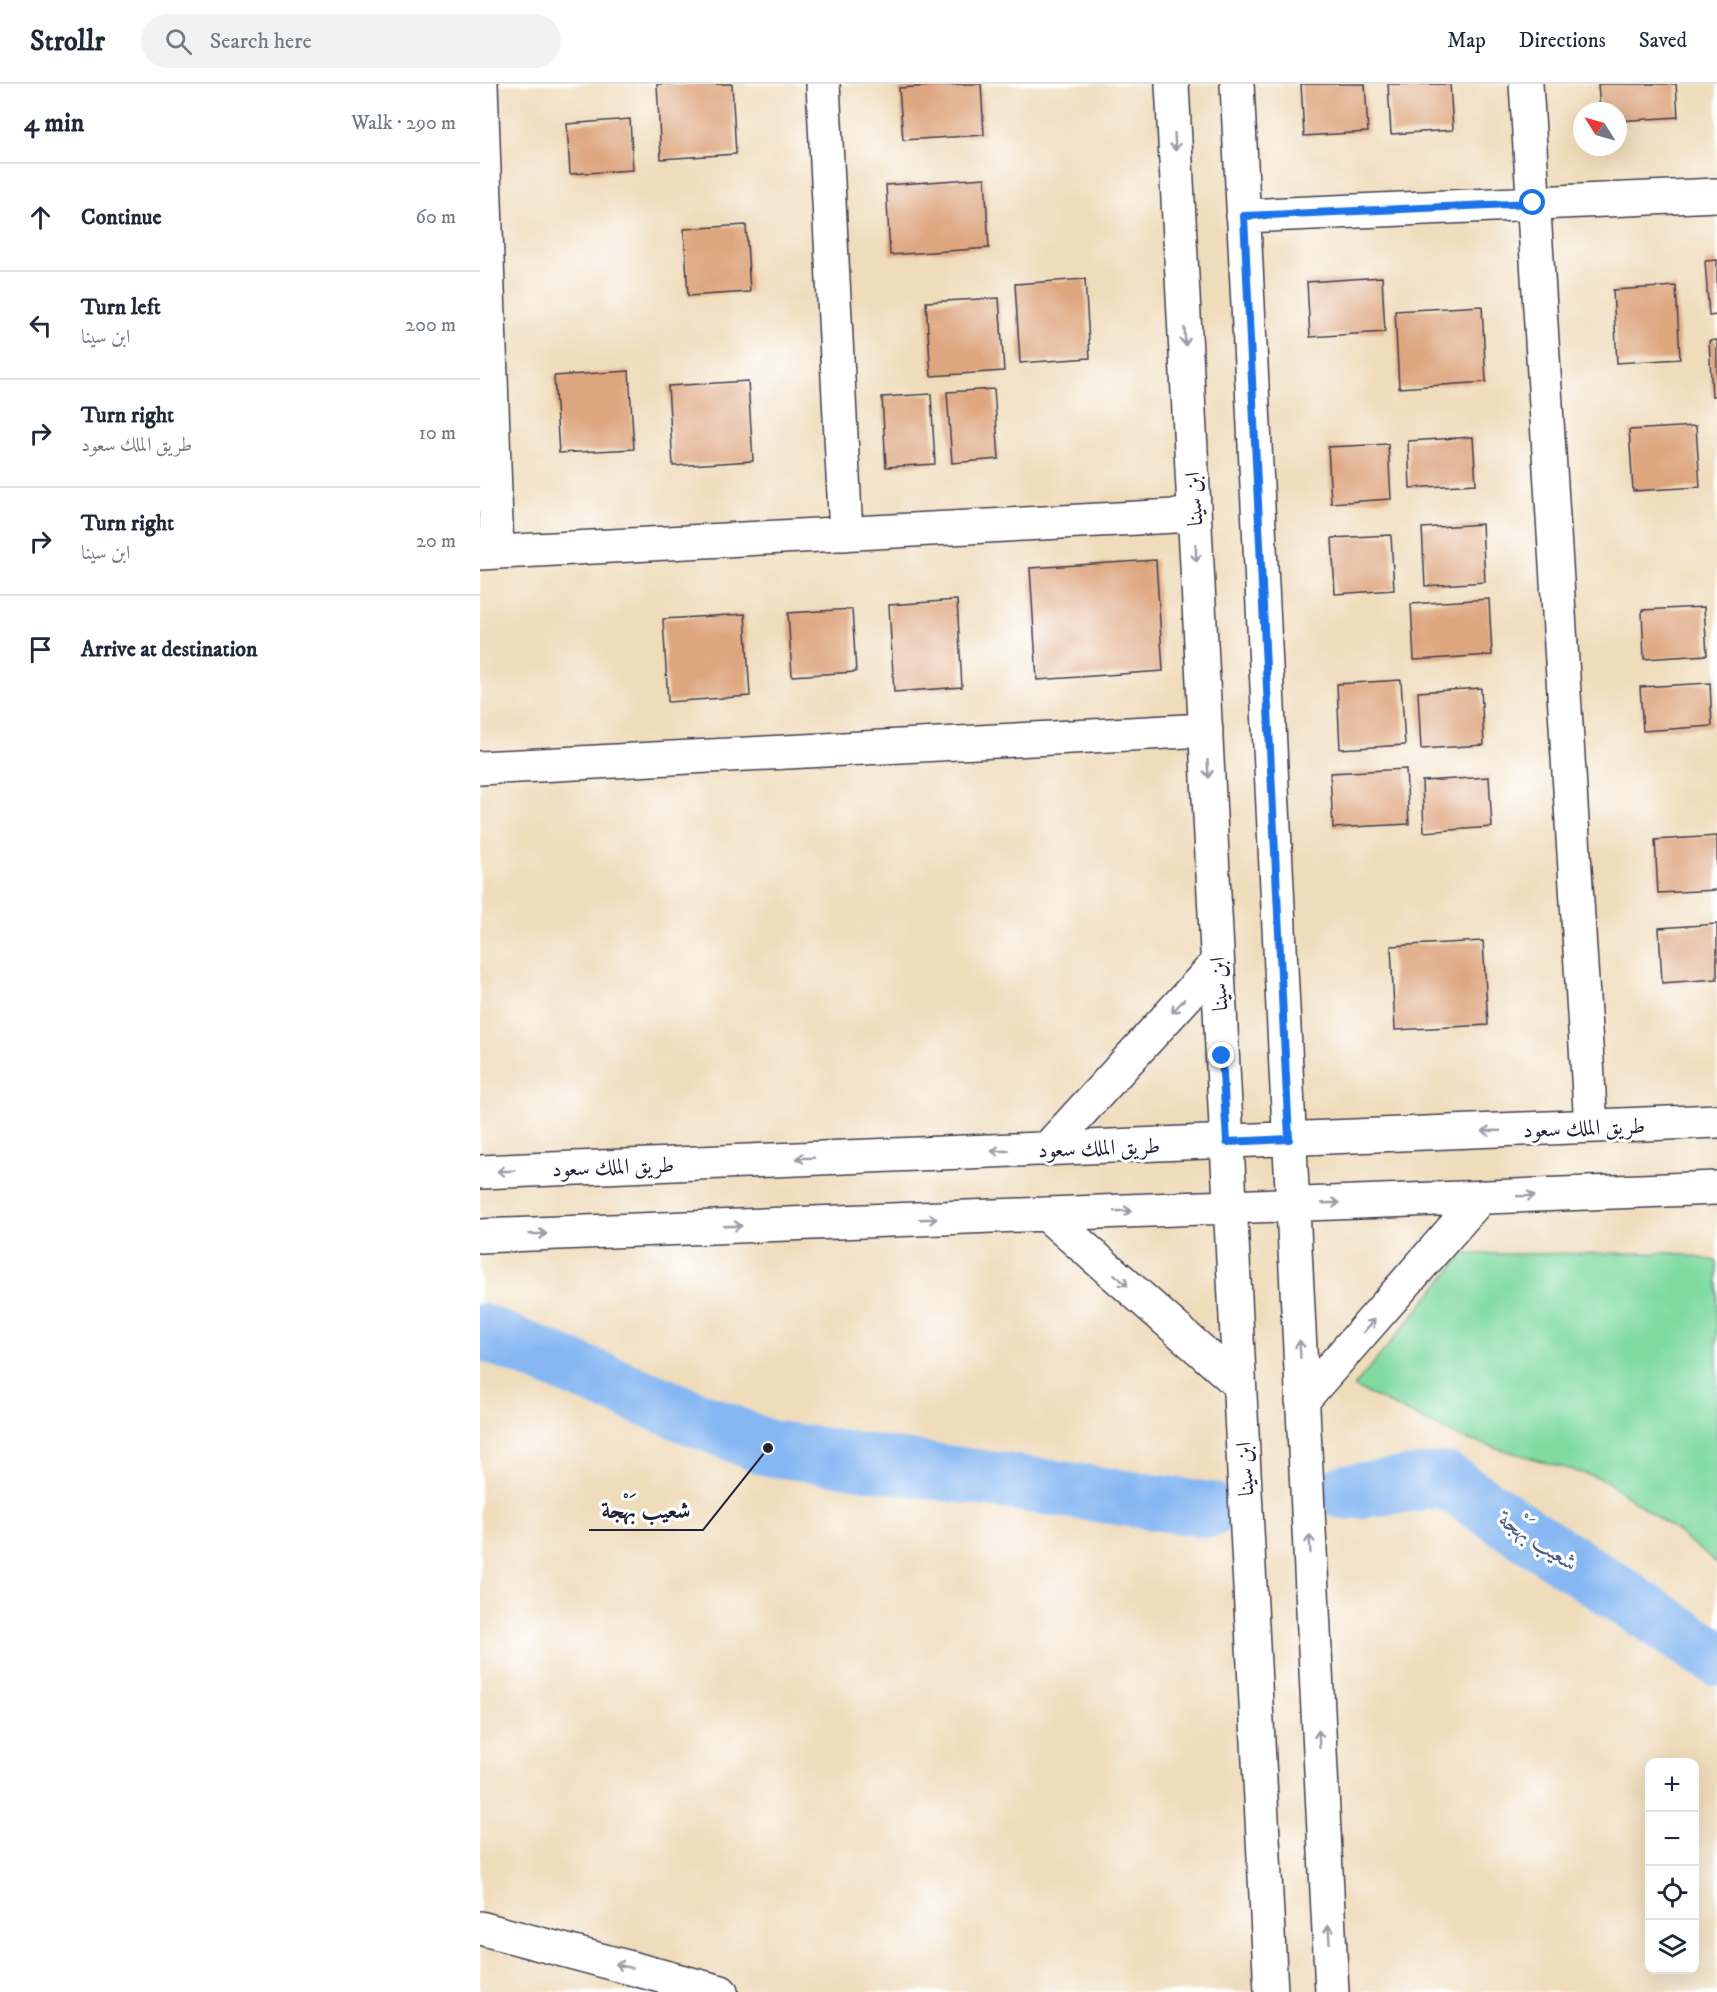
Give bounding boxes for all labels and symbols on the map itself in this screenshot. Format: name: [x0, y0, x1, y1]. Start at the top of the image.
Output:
north arrow: [1573, 102, 1627, 156]
one-way arrow: [1170, 132, 1181, 152]
route start: [1519, 189, 1545, 215]
one-way arrow: [1180, 327, 1191, 347]
street label: ابن سينا: [1180, 471, 1209, 527]
one-way arrow: [1191, 542, 1202, 562]
one-way arrow: [1202, 758, 1213, 778]
street label: ابن سينا: [1205, 956, 1234, 1012]
one-way arrow: [1171, 999, 1185, 1014]
route end: [1208, 1042, 1234, 1068]
street label: طريق الملك سعود: [1522, 1113, 1646, 1144]
one-way arrow: [1481, 1125, 1501, 1136]
street label: طريق الملك سعود: [1037, 1133, 1161, 1164]
one-way arrow: [991, 1145, 1011, 1156]
street label: طريق الملك سعود: [551, 1152, 675, 1183]
one-way arrow: [796, 1153, 816, 1164]
one-way arrow: [496, 1165, 516, 1176]
one-way arrow: [1515, 1190, 1535, 1201]
one-way arrow: [1320, 1198, 1340, 1209]
one-way arrow: [1113, 1206, 1133, 1217]
one-way arrow: [918, 1213, 938, 1224]
one-way arrow: [723, 1221, 743, 1232]
one-way arrow: [528, 1228, 548, 1240]
one-way arrow: [1113, 1273, 1128, 1287]
one-way arrow: [1362, 1319, 1376, 1334]
one-way arrow: [1294, 1340, 1305, 1360]
street label: ابن سينا: [1231, 1441, 1260, 1497]
callout: شعيب بَهْجة: [589, 1488, 703, 1530]
text: شعيب بَهْجة: [601, 1492, 691, 1526]
water label: شعيب بَهْجة: [1491, 1500, 1586, 1579]
one-way arrow: [1304, 1535, 1315, 1555]
one-way arrow: [1314, 1729, 1325, 1749]
one-way arrow: [1323, 1924, 1334, 1944]
one-way arrow: [615, 1960, 634, 1971]

